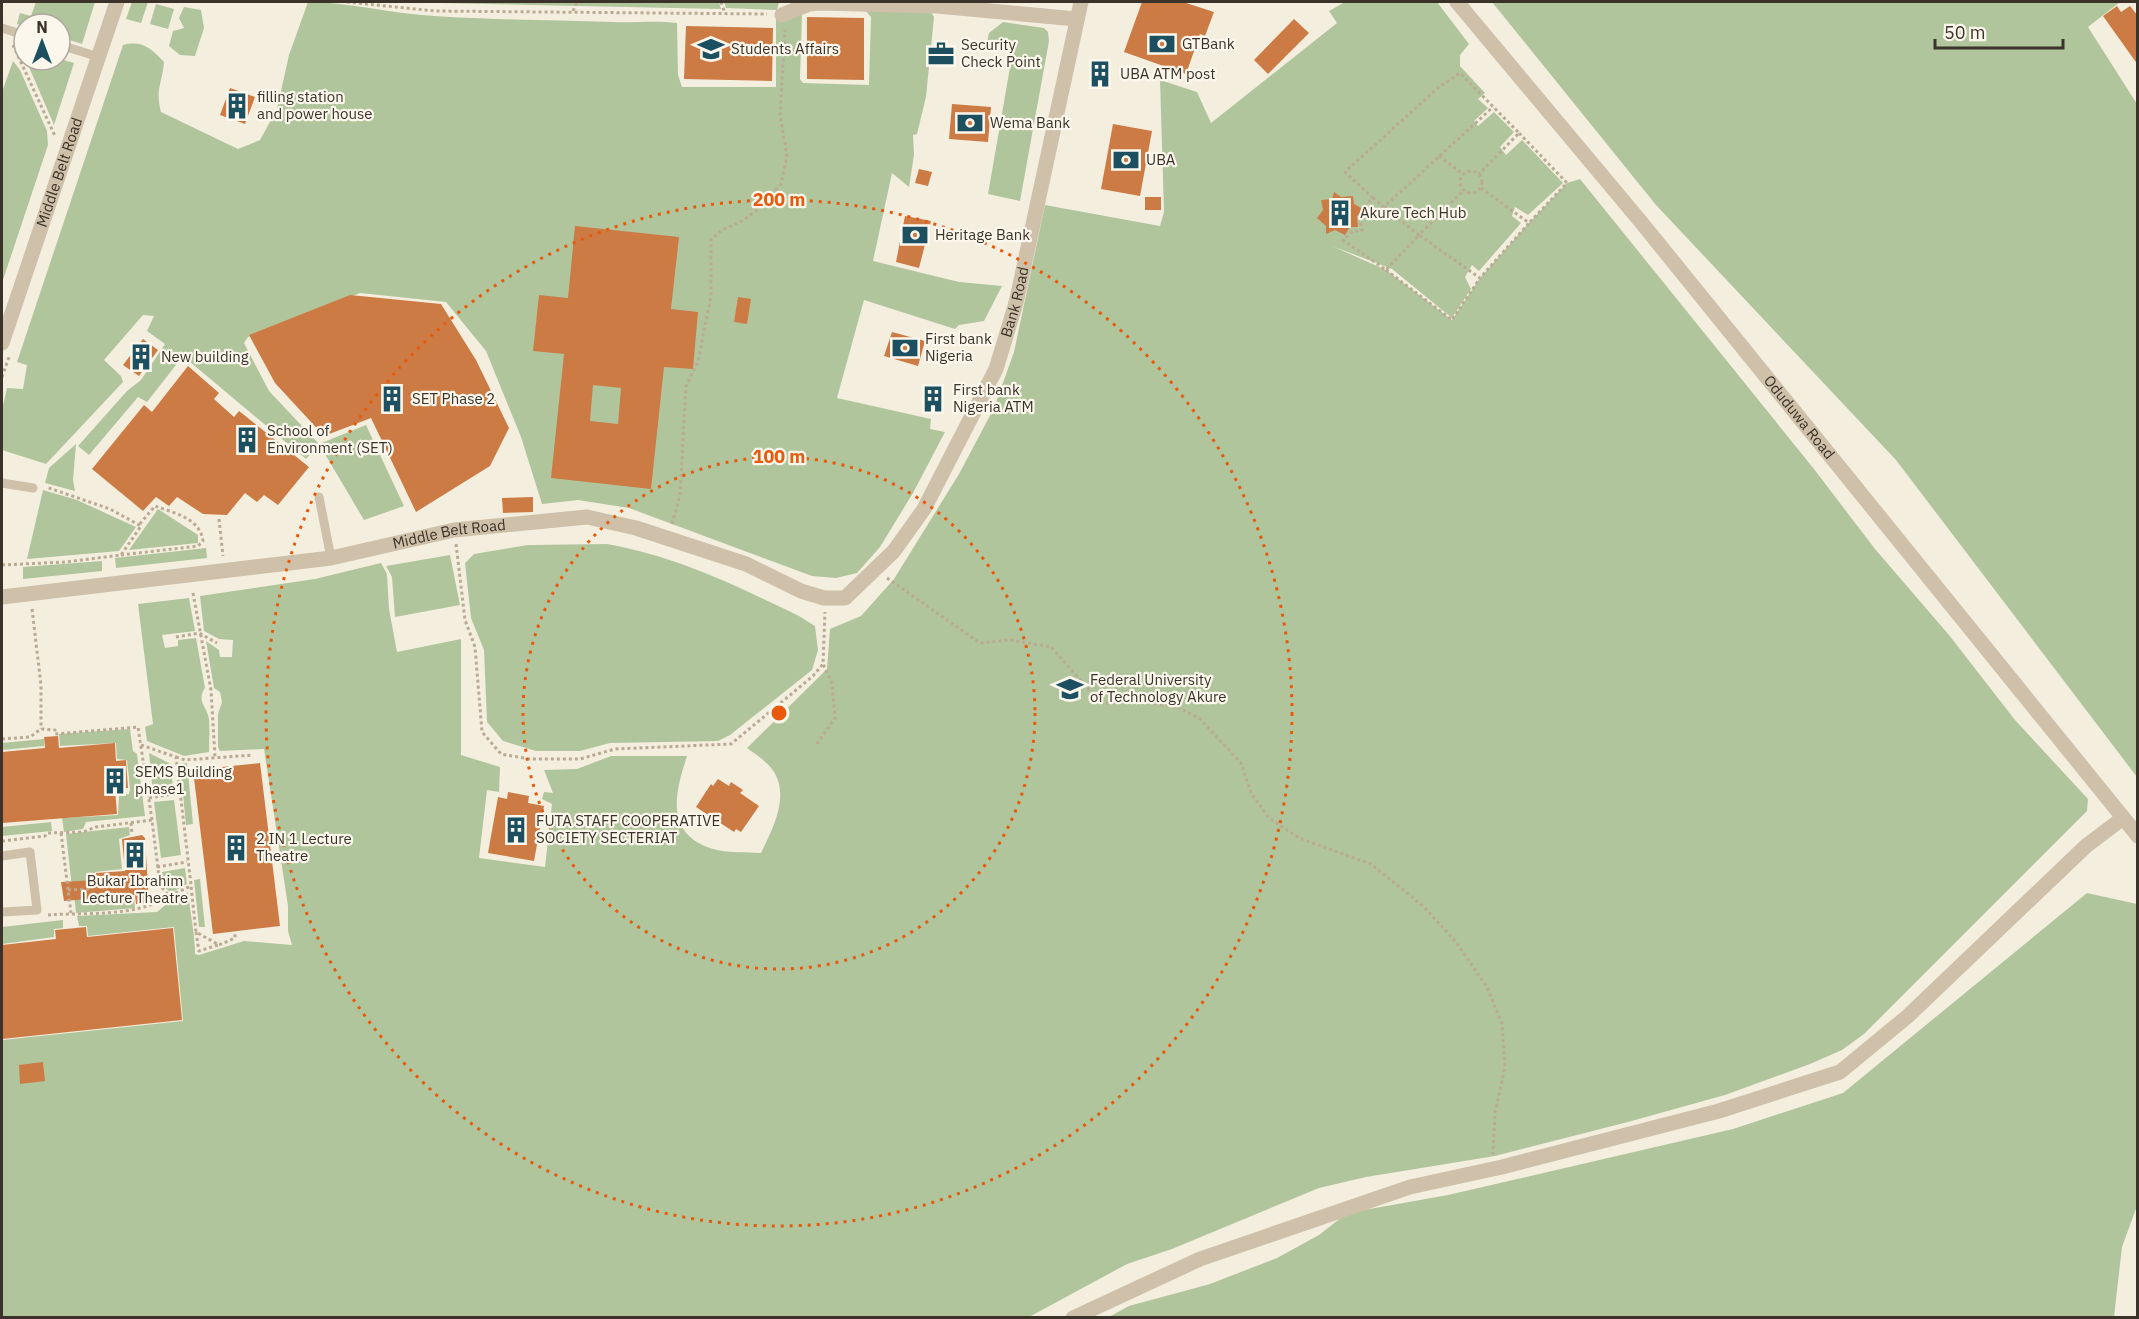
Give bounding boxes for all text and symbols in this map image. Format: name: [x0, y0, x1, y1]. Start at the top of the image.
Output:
north arrow: [12, 12, 72, 72]
scale bar: [1935, 12, 2062, 50]
text: N: [36, 17, 48, 37]
text: 50 m: [1944, 21, 1986, 44]
bank icon: GTBank: [1147, 29, 1177, 59]
school or university icon: Students Affairs: [696, 34, 726, 64]
place label: GTBank: [1182, 34, 1235, 53]
place label: Security Check Point: [961, 35, 1041, 71]
place label: Students Affairs: [731, 39, 839, 58]
office icon: Security Check Point: [926, 39, 956, 69]
building icon: UBA ATM post: [1085, 59, 1115, 89]
place label: UBA ATM post: [1120, 64, 1215, 83]
place label: filling station and power house: [257, 87, 373, 123]
building icon: filling station and power house: [222, 91, 252, 121]
bank icon: Wema Bank: [955, 108, 985, 138]
place label: Wema Bank: [990, 113, 1070, 132]
street label: Middle Belt Road: [32, 115, 86, 230]
bank icon: UBA: [1111, 145, 1141, 175]
place label: UBA: [1146, 150, 1176, 169]
text: 200 m: [753, 188, 805, 211]
building icon: Akure Tech Hub: [1325, 198, 1355, 228]
place label: Akure Tech Hub: [1360, 203, 1466, 222]
bank icon: Heritage Bank: [900, 220, 930, 250]
place label: Heritage Bank: [935, 225, 1030, 244]
street label: Bank Road: [996, 265, 1033, 340]
place label: First bank Nigeria: [925, 329, 992, 365]
bank icon: First bank Nigeria: [890, 333, 920, 363]
building icon: New building: [126, 342, 156, 372]
place label: New building: [161, 347, 249, 366]
street label: Oduduwa Road: [1760, 371, 1839, 463]
place label: First bank Nigeria ATM: [953, 380, 1034, 416]
building icon: SET Phase 2: [377, 384, 407, 414]
building icon: First bank Nigeria ATM: [918, 384, 948, 414]
place label: SET Phase 2: [412, 389, 495, 408]
place label: School of Environment (SET): [267, 421, 393, 457]
building icon: School of Environment (SET): [232, 425, 262, 455]
text: 100 m: [753, 445, 805, 468]
street label: Middle Belt Road: [391, 515, 506, 553]
place label: Federal University of Technology Akure: [1090, 670, 1227, 706]
school or university icon: Federal University of Technology Akure: [1055, 674, 1085, 704]
centre of rings: [769, 703, 789, 723]
place label: SEMS Building phase1: [135, 762, 232, 798]
building icon: SEMS Building phase1: [100, 766, 130, 796]
place label: FUTA STAFF COOPERATIVE SOCIETY SECTERIAT: [536, 811, 720, 847]
building icon: FUTA STAFF COOPERATIVE SOCIETY SECTERIAT: [501, 815, 531, 845]
place label: 2 IN 1 Lecture Theatre: [256, 829, 352, 865]
building icon: 2 IN 1 Lecture Theatre: [221, 833, 251, 863]
building icon: Bukar Ibrahim Lecture Theatre: [120, 840, 150, 870]
place label: Bukar Ibrahim Lecture Theatre: [82, 871, 188, 907]

